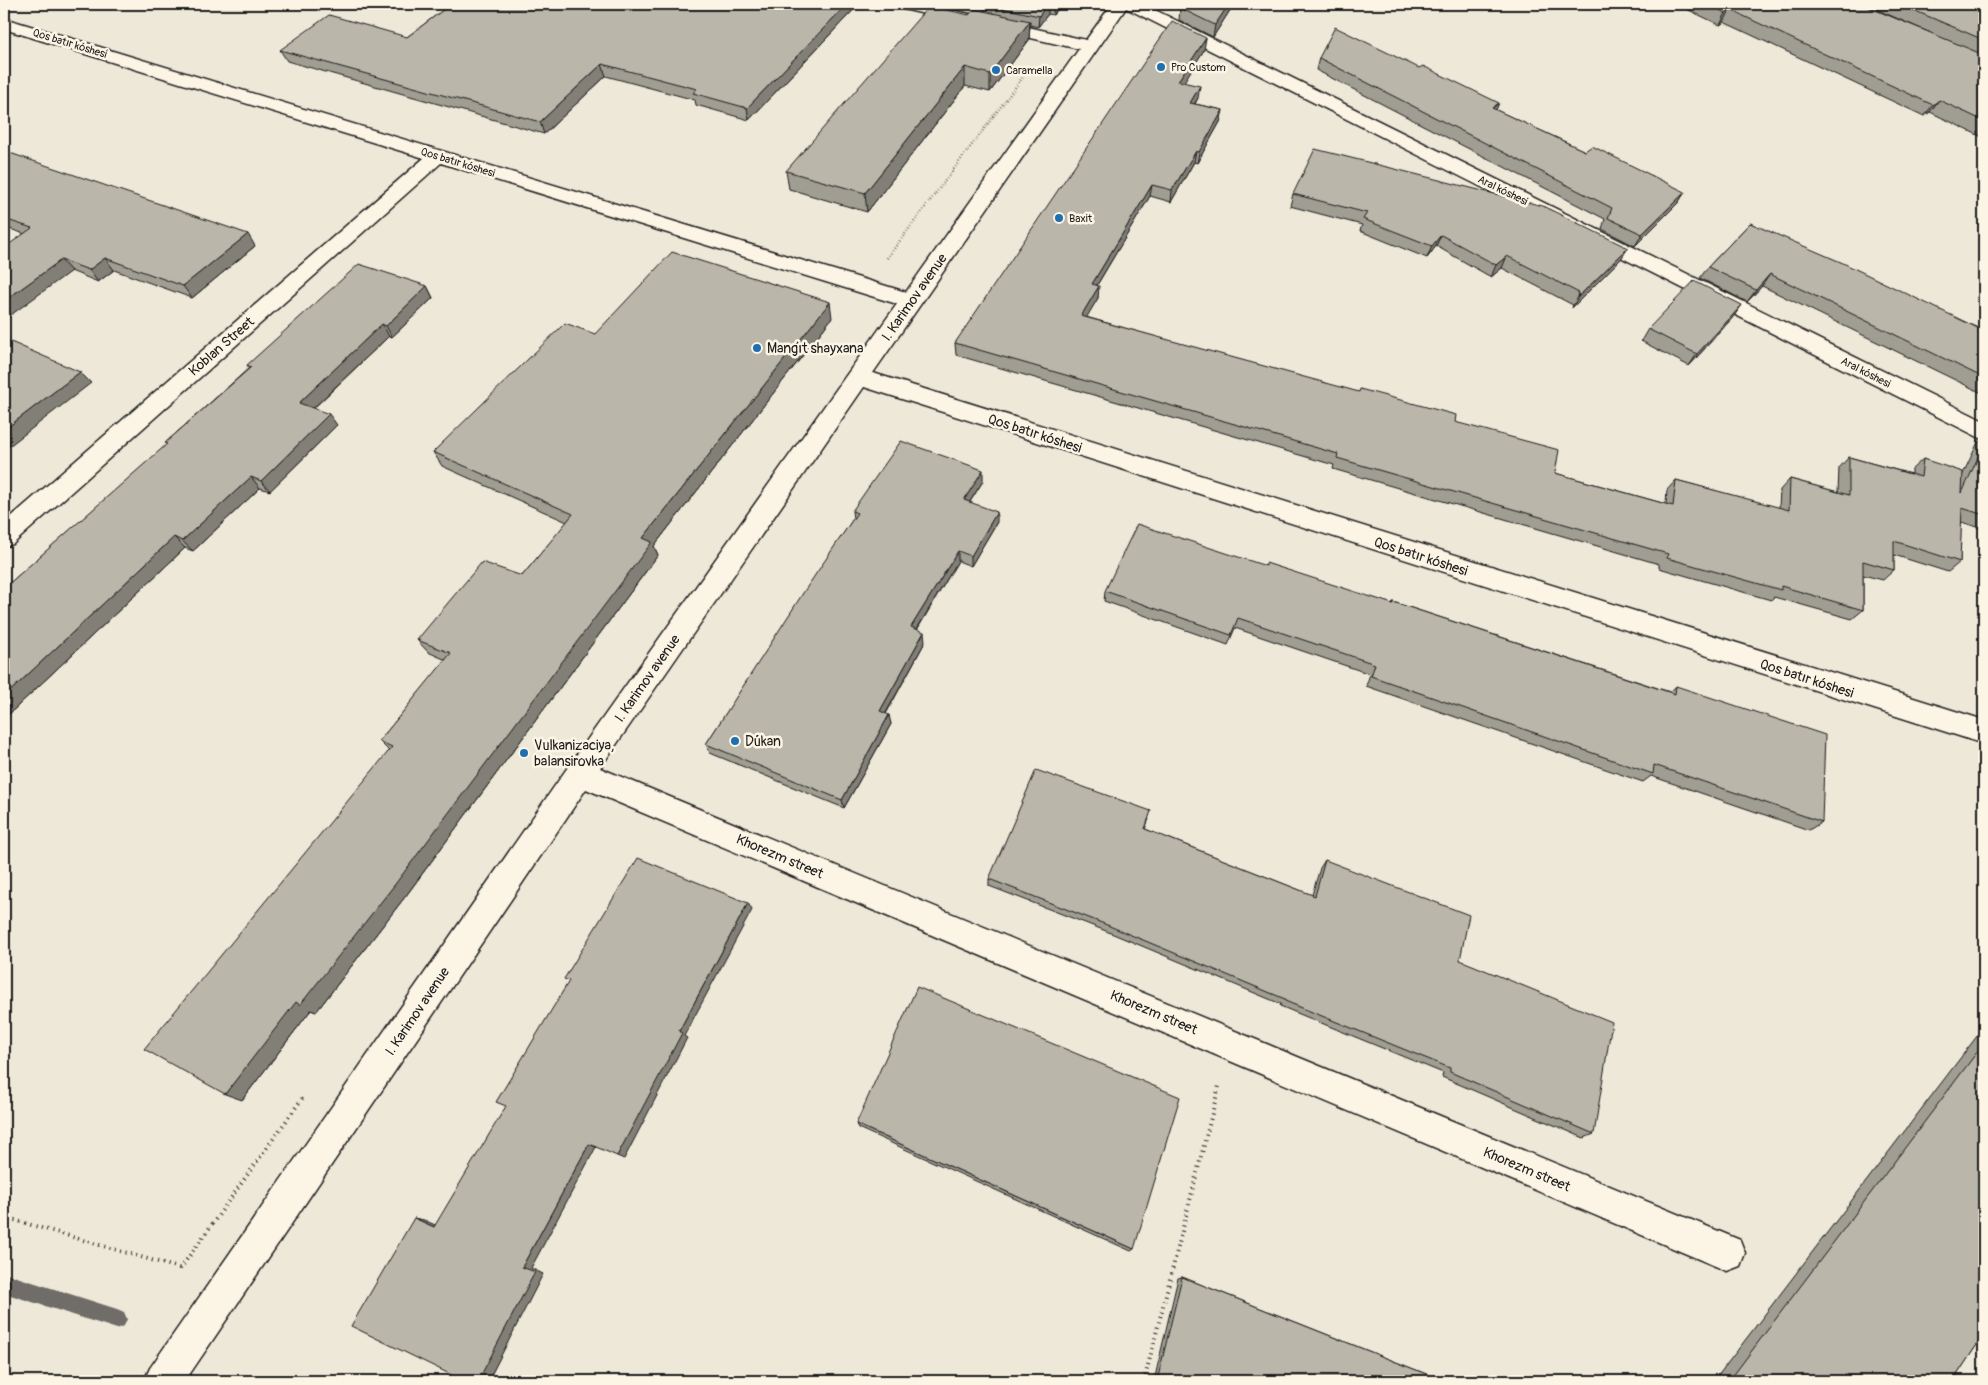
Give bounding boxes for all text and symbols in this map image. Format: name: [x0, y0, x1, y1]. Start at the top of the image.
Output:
street label: Qos batır kóshesi: [31, 26, 109, 61]
marker: Pro Custom: [1155, 61, 1167, 73]
place label: Pro Custom: [1171, 61, 1226, 74]
marker: Caramella: [990, 64, 1002, 76]
place label: Caramella: [1006, 64, 1053, 77]
street label: Qos batır kóshesi: [419, 145, 497, 180]
street label: Aral kóshesi: [1476, 173, 1530, 208]
marker: Baxit: [1053, 212, 1065, 224]
place label: Baxit: [1069, 212, 1093, 225]
street label: I. Karimov avenue: [878, 250, 951, 344]
street label: Koblan Street: [185, 313, 258, 379]
place label: Manǵıt shayxana: [767, 340, 863, 357]
marker: Manǵıt shayxana: [751, 342, 763, 354]
street label: Aral kóshesi: [1839, 354, 1893, 391]
street label: Qos batır kóshesi: [986, 410, 1084, 457]
street label: Qos batır kóshesi: [1372, 533, 1470, 580]
street label: I. Karimov avenue: [611, 631, 684, 725]
street label: Qos batır kóshesi: [1758, 655, 1856, 702]
place label: Dúkan: [745, 733, 781, 750]
marker: Dúkan: [729, 735, 741, 747]
place label: Vulkanizaciya, balansirovka: [534, 737, 614, 770]
marker: Vulkanizaciya, balansirovka: [518, 747, 530, 759]
street label: Khorezm street: [734, 830, 826, 883]
street label: I. Karimov avenue: [382, 964, 453, 1059]
street label: Khorezm street: [1108, 986, 1200, 1039]
street label: Khorezm street: [1481, 1143, 1573, 1196]

